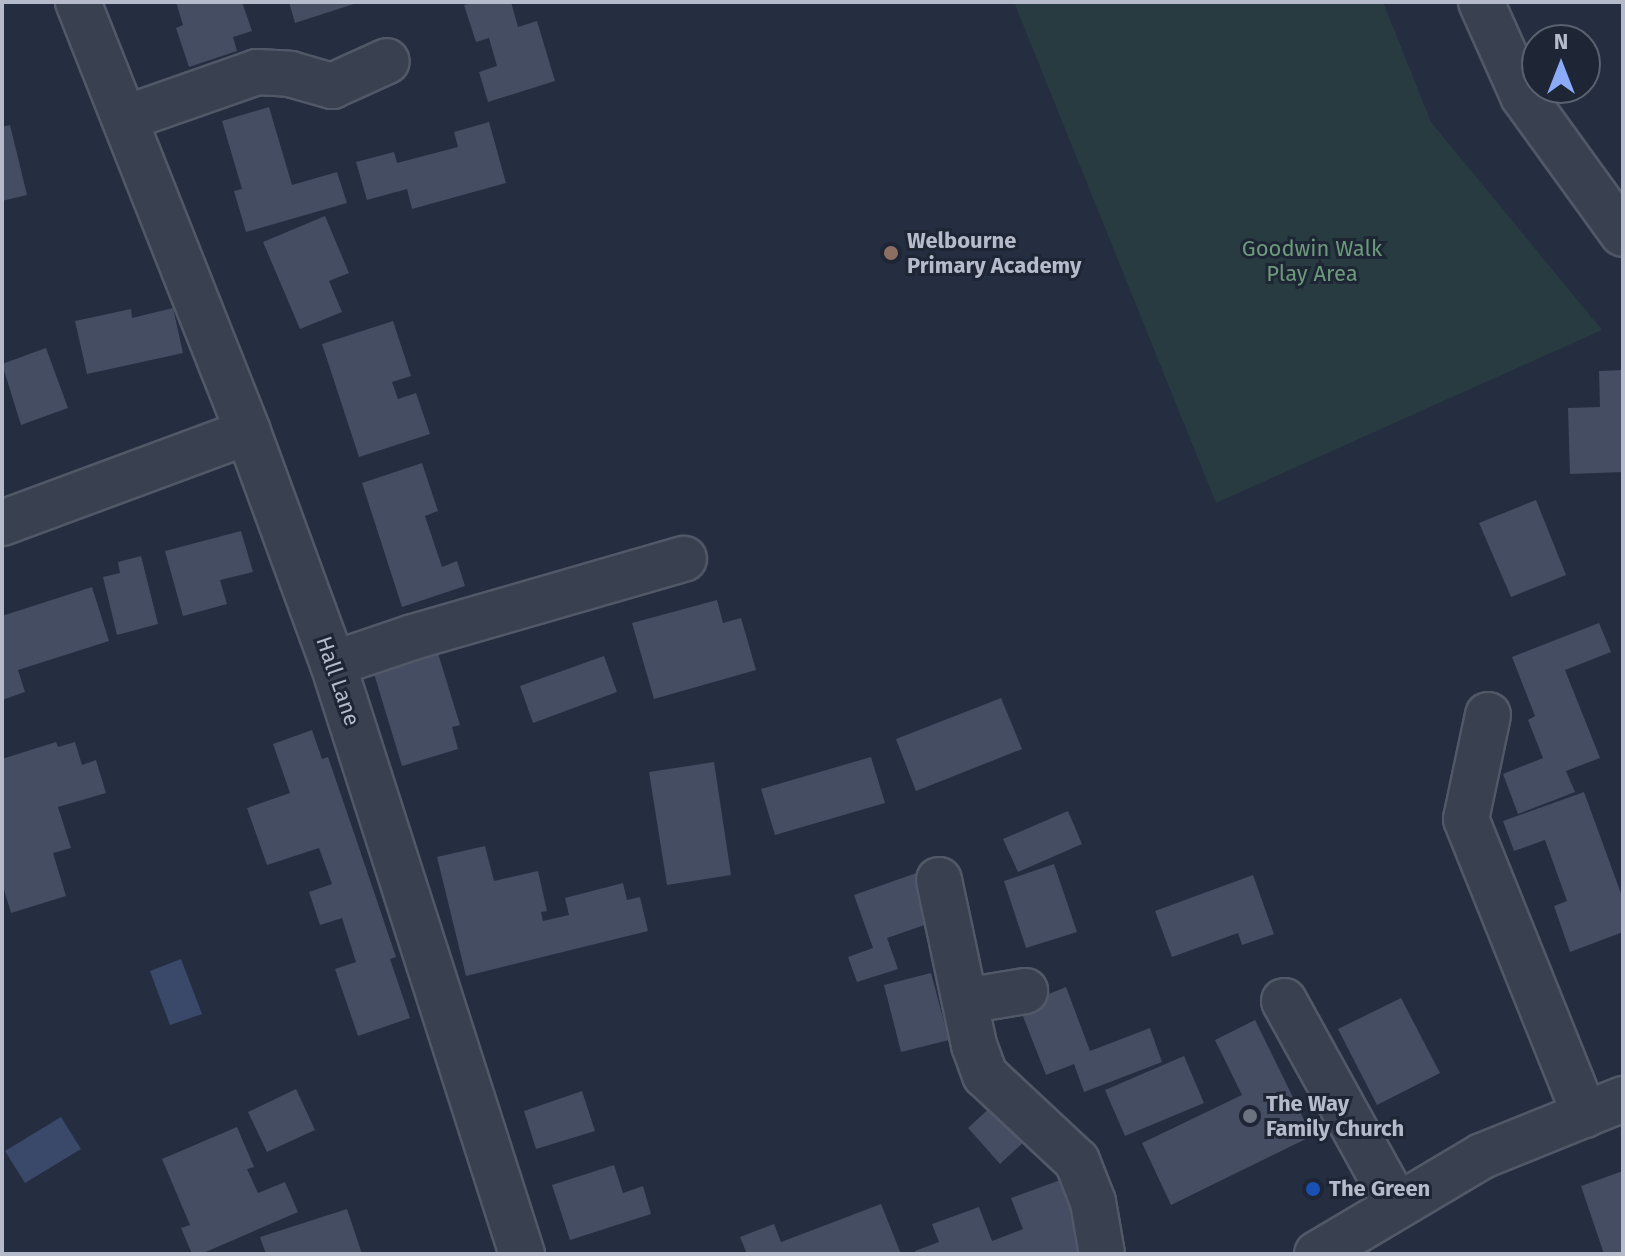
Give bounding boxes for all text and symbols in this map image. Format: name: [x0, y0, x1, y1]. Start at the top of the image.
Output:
north arrow: [1521, 24, 1601, 104]
text: N: [1554, 28, 1568, 55]
place label: Welbourne Primary Academy: [907, 227, 1081, 278]
park label: Goodwin Walk Play Area: [1242, 235, 1382, 286]
marker: Welbourne Primary Academy: [882, 244, 900, 262]
street label: Hall Lane: [310, 633, 366, 729]
place label: The Way Family Church: [1266, 1090, 1404, 1142]
marker: The Way Family Church: [1241, 1107, 1259, 1125]
place label: The Green: [1329, 1176, 1430, 1202]
marker: The Green: [1304, 1180, 1322, 1198]

